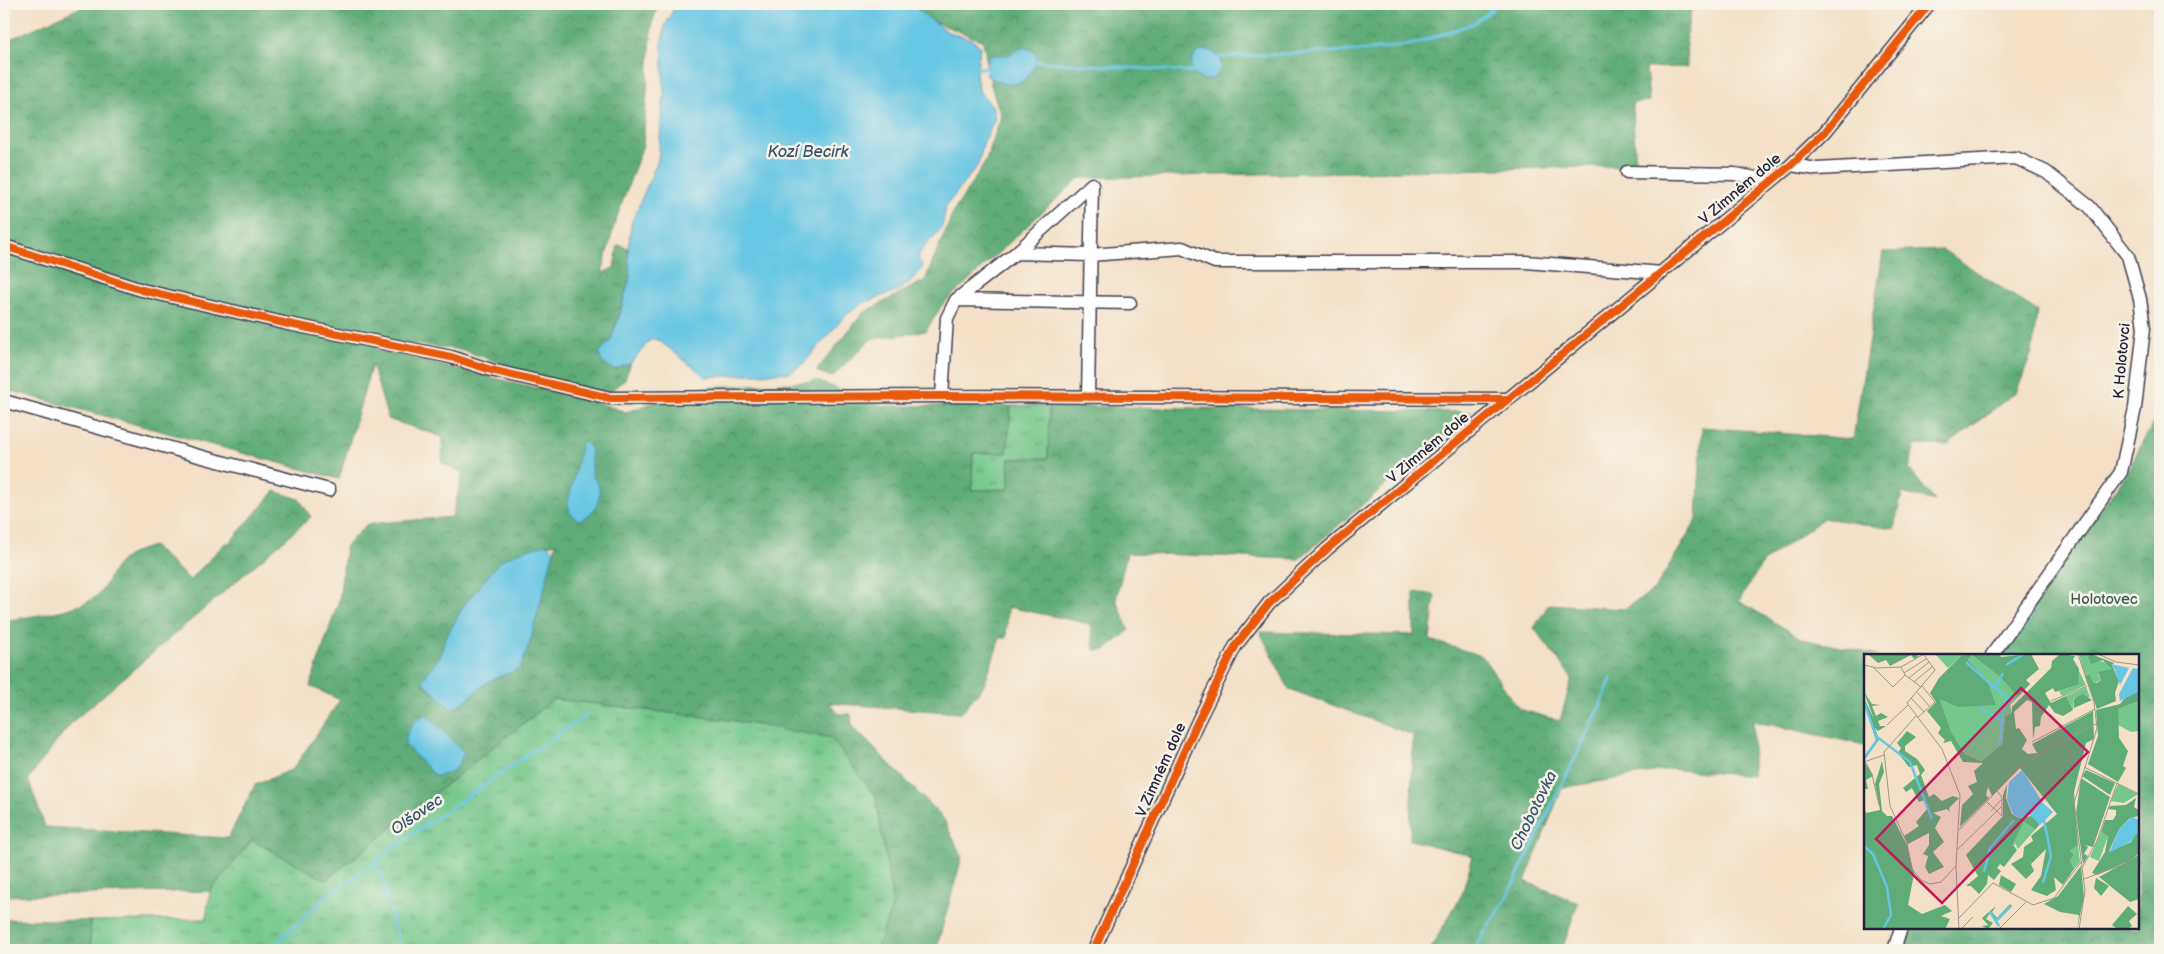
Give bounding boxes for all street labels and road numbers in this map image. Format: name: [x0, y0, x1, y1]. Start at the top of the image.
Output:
street label: V Zimném dole: [1695, 149, 1785, 229]
street label: K Holotovci: [2109, 322, 2135, 400]
street label: V Zimném dole: [1383, 408, 1473, 488]
street label: V Zimném dole: [1132, 720, 1190, 820]

